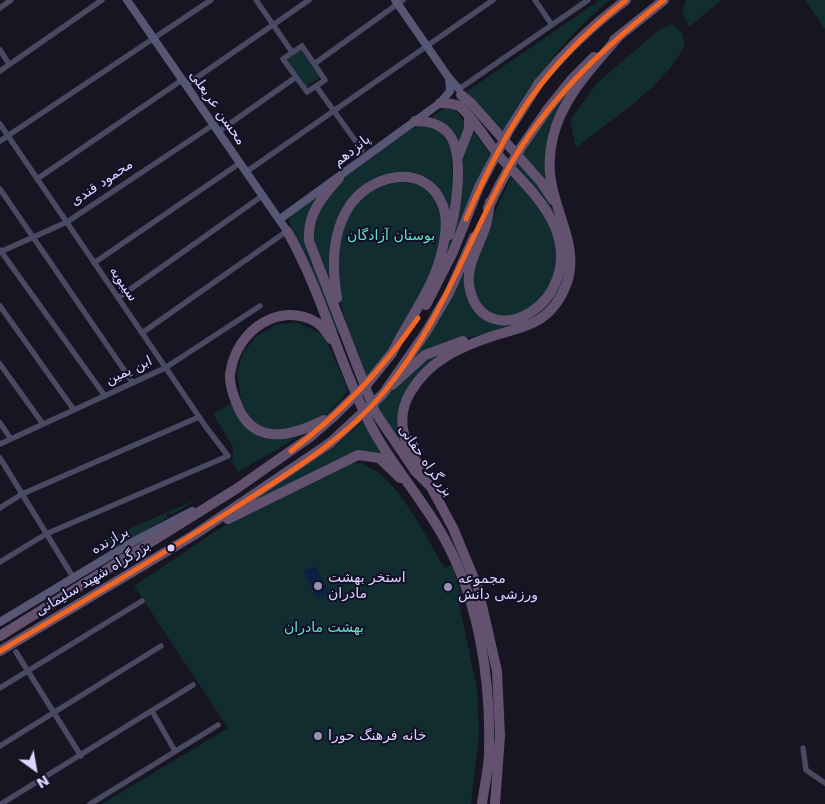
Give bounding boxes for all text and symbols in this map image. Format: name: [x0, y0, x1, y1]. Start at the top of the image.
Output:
street label: محسن عربعلی: [185, 67, 249, 149]
street label: پانزدهم: [330, 131, 374, 171]
street label: محمود قندی: [68, 156, 136, 210]
park label: بوستان آزادگان: [347, 228, 435, 244]
street label: سیبویه: [105, 263, 141, 305]
street label: ابن یمین: [103, 353, 155, 389]
street label: بزرگراه حقانی: [394, 422, 456, 500]
street label: برازنده: [88, 524, 132, 558]
street label: بزرگراه شهید سلیمانی: [32, 538, 154, 620]
unlabelled marker: [166, 543, 176, 553]
place label: استخر بهشت مادران: [328, 570, 406, 602]
place label: مجموعه ورزشی دانش: [458, 571, 538, 604]
marker: استخر بهشت مادران: [312, 580, 324, 592]
marker: مجموعه ورزشی دانش: [442, 581, 454, 593]
park label: بهشت مادران: [284, 620, 364, 636]
place label: خانه فرهنگ حورا: [328, 728, 426, 744]
marker: خانه فرهنگ حورا: [312, 730, 324, 742]
north arrow: [10, 744, 60, 794]
text: N: [34, 772, 52, 792]

